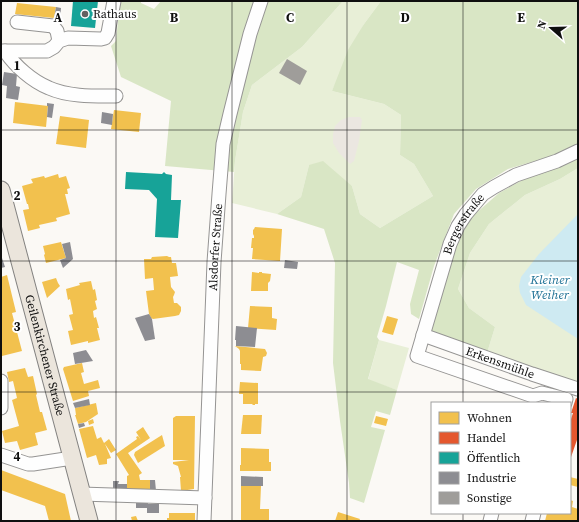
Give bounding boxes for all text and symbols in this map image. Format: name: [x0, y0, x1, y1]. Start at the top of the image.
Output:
place label: Rathaus: [93, 6, 136, 22]
north arrow: [531, 8, 571, 48]
text: A: [54, 9, 63, 26]
marker: Rathaus: [80, 9, 90, 19]
text: B: [170, 9, 179, 26]
text: C: [286, 9, 294, 26]
text: D: [400, 9, 410, 26]
text: E: [517, 9, 525, 26]
text: N: [534, 18, 550, 31]
text: 1: [13, 57, 21, 74]
text: 2: [13, 187, 21, 204]
street label: Bergerstraße: [439, 190, 488, 256]
street label: Alsdorfer Straße: [205, 203, 226, 291]
water label: Kleiner Weiher: [529, 271, 570, 303]
street label: Geilenkirchener Straße: [21, 293, 69, 418]
text: 3: [13, 318, 21, 335]
street label: Erkensmühle: [464, 343, 537, 382]
legend: [431, 402, 571, 514]
text: Wohnen: [467, 410, 512, 426]
text: Handel: [467, 430, 506, 446]
text: 4: [13, 448, 21, 465]
text: Öffentlich: [467, 450, 521, 466]
text: Industrie: [467, 470, 516, 486]
text: Sonstige: [467, 490, 512, 506]

